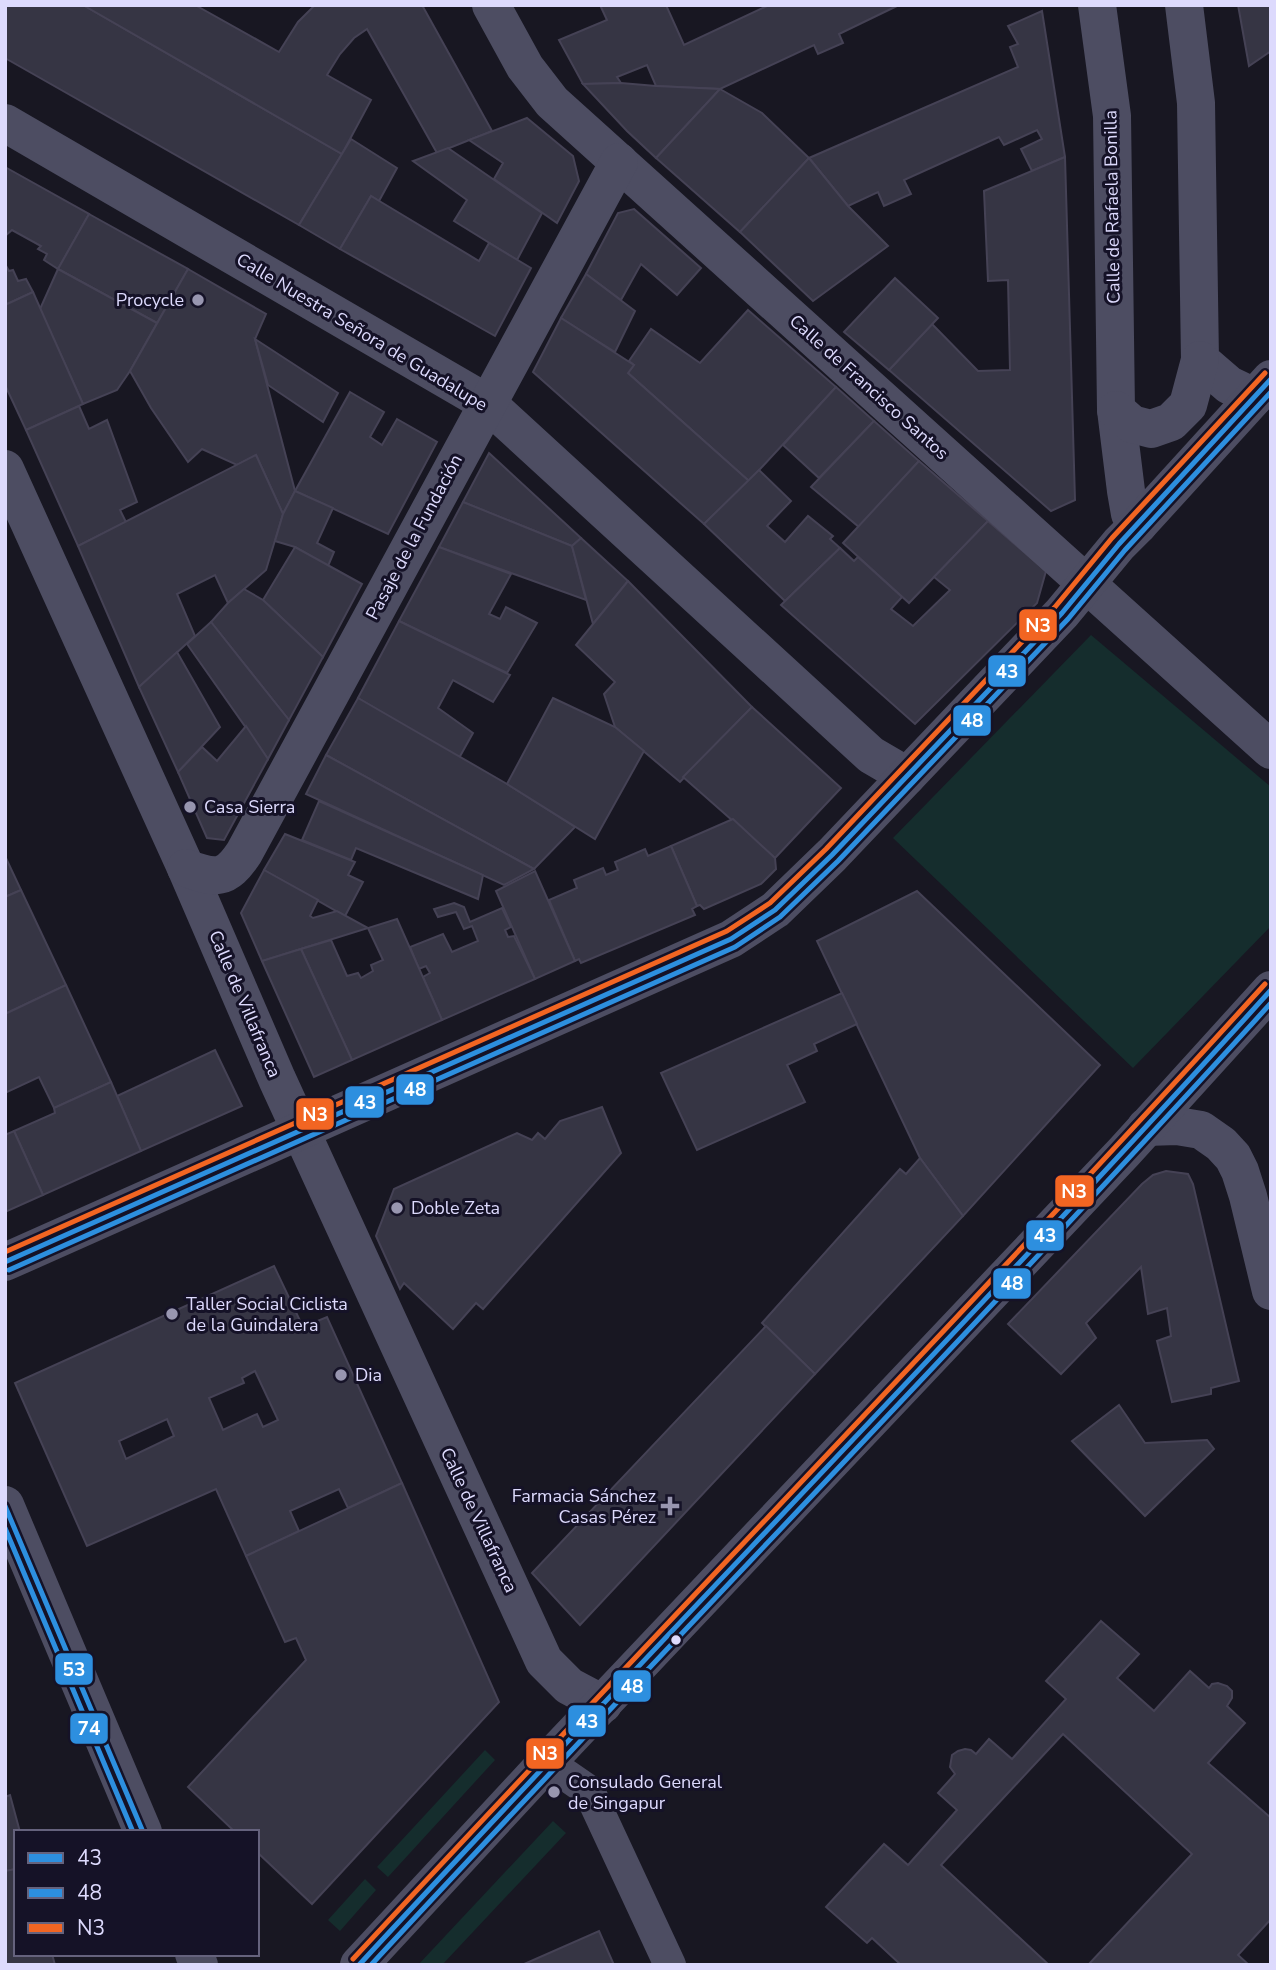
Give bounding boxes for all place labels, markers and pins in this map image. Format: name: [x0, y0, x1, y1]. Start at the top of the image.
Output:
place label: Procycle: [116, 288, 184, 312]
marker: Procycle: [190, 292, 206, 308]
place label: Casa Sierra: [204, 795, 295, 819]
marker: Casa Sierra: [182, 799, 198, 815]
place label: Doble Zeta: [411, 1196, 500, 1220]
marker: Doble Zeta: [389, 1200, 405, 1216]
place label: Taller Social Ciclista de la Guindalera: [186, 1292, 348, 1337]
marker: Taller Social Ciclista de la Guindalera: [164, 1306, 180, 1322]
place label: Dia: [355, 1363, 382, 1387]
marker: Dia: [333, 1367, 349, 1383]
place label: Farmacia Sánchez Casas Pérez: [512, 1484, 656, 1529]
marker: Farmacia Sánchez Casas Pérez: [662, 1498, 678, 1514]
unlabelled marker: [669, 1633, 683, 1647]
place label: Consulado General de Singapur: [568, 1770, 723, 1815]
marker: Consulado General de Singapur: [546, 1784, 562, 1800]

